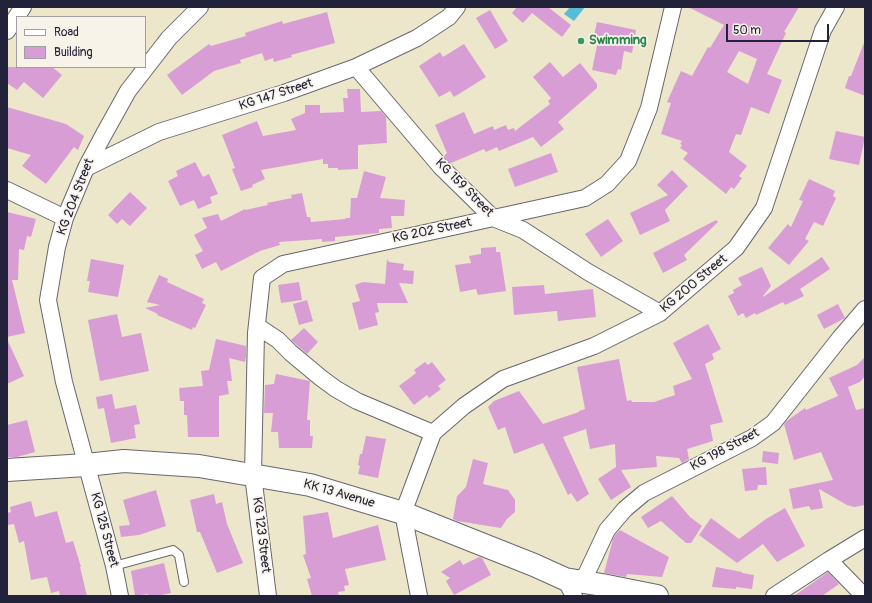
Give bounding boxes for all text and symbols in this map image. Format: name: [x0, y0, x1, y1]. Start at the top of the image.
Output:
legend: [16, 16, 146, 68]
scale bar: [728, 16, 831, 42]
text: 50 m: [733, 23, 761, 38]
text: Road: [54, 25, 79, 40]
place label: Swimming: [589, 33, 647, 49]
marker: Swimming: [576, 36, 586, 46]
text: Building: [54, 45, 93, 60]
street label: KG 147 Street: [237, 76, 315, 114]
street label: KG 204 Street: [54, 156, 98, 238]
street label: KG 159 Street: [432, 156, 496, 220]
street label: KG 202 Street: [391, 215, 473, 247]
street label: KG 200 Street: [657, 252, 731, 316]
street label: KG 198 Street: [688, 425, 762, 475]
street label: KK 13 Avenue: [301, 476, 377, 512]
street label: KG 125 Street: [87, 491, 121, 569]
street label: KG 123 Street: [249, 496, 273, 574]

